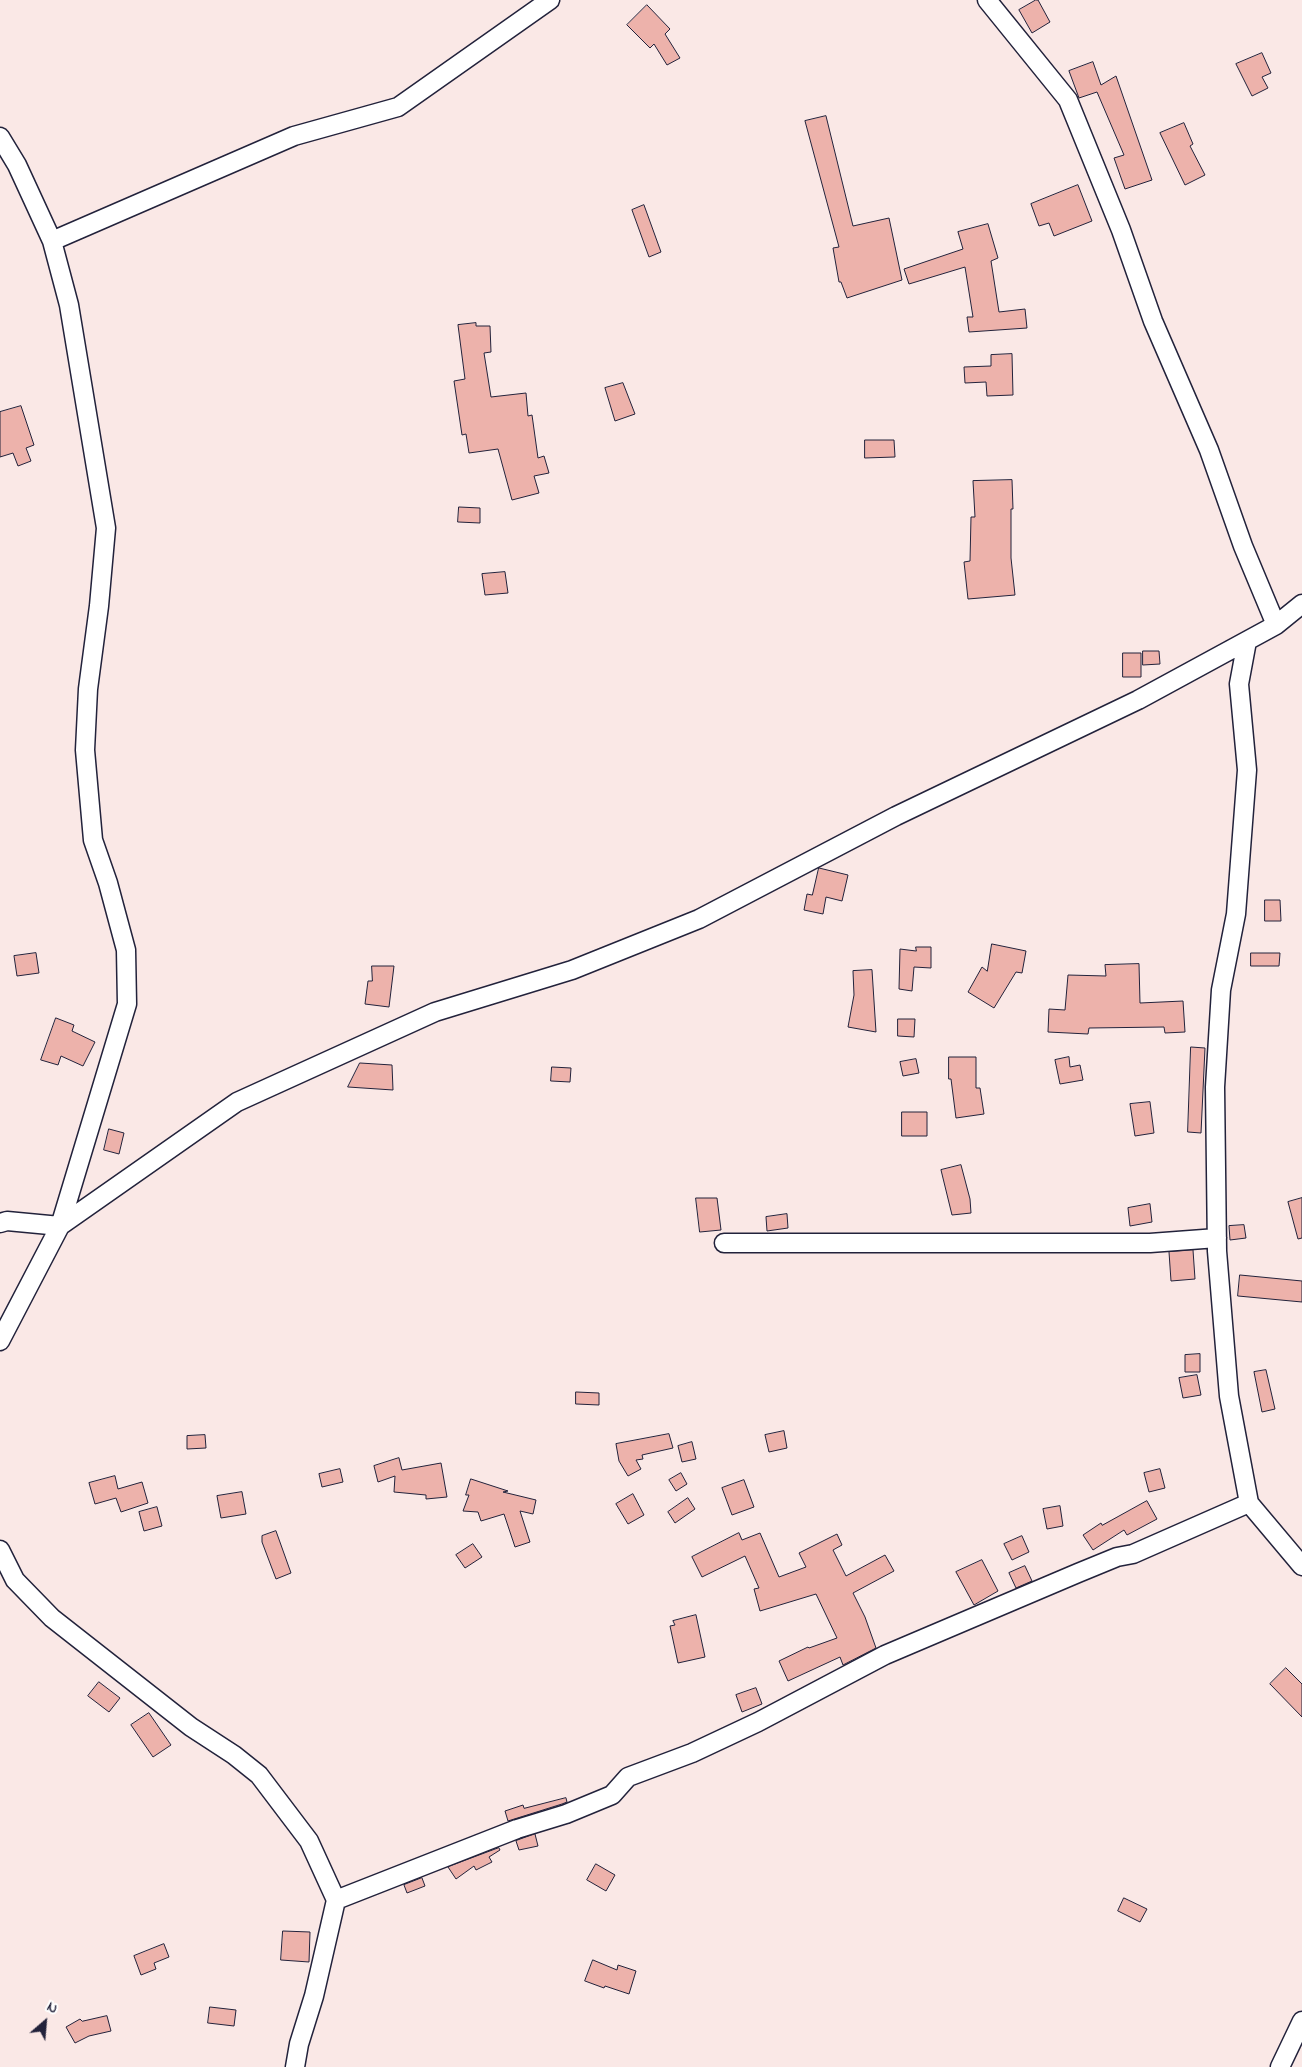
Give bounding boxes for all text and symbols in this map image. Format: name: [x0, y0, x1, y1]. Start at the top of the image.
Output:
north arrow: [20, 1997, 70, 2047]
text: N: [43, 1997, 61, 2020]

